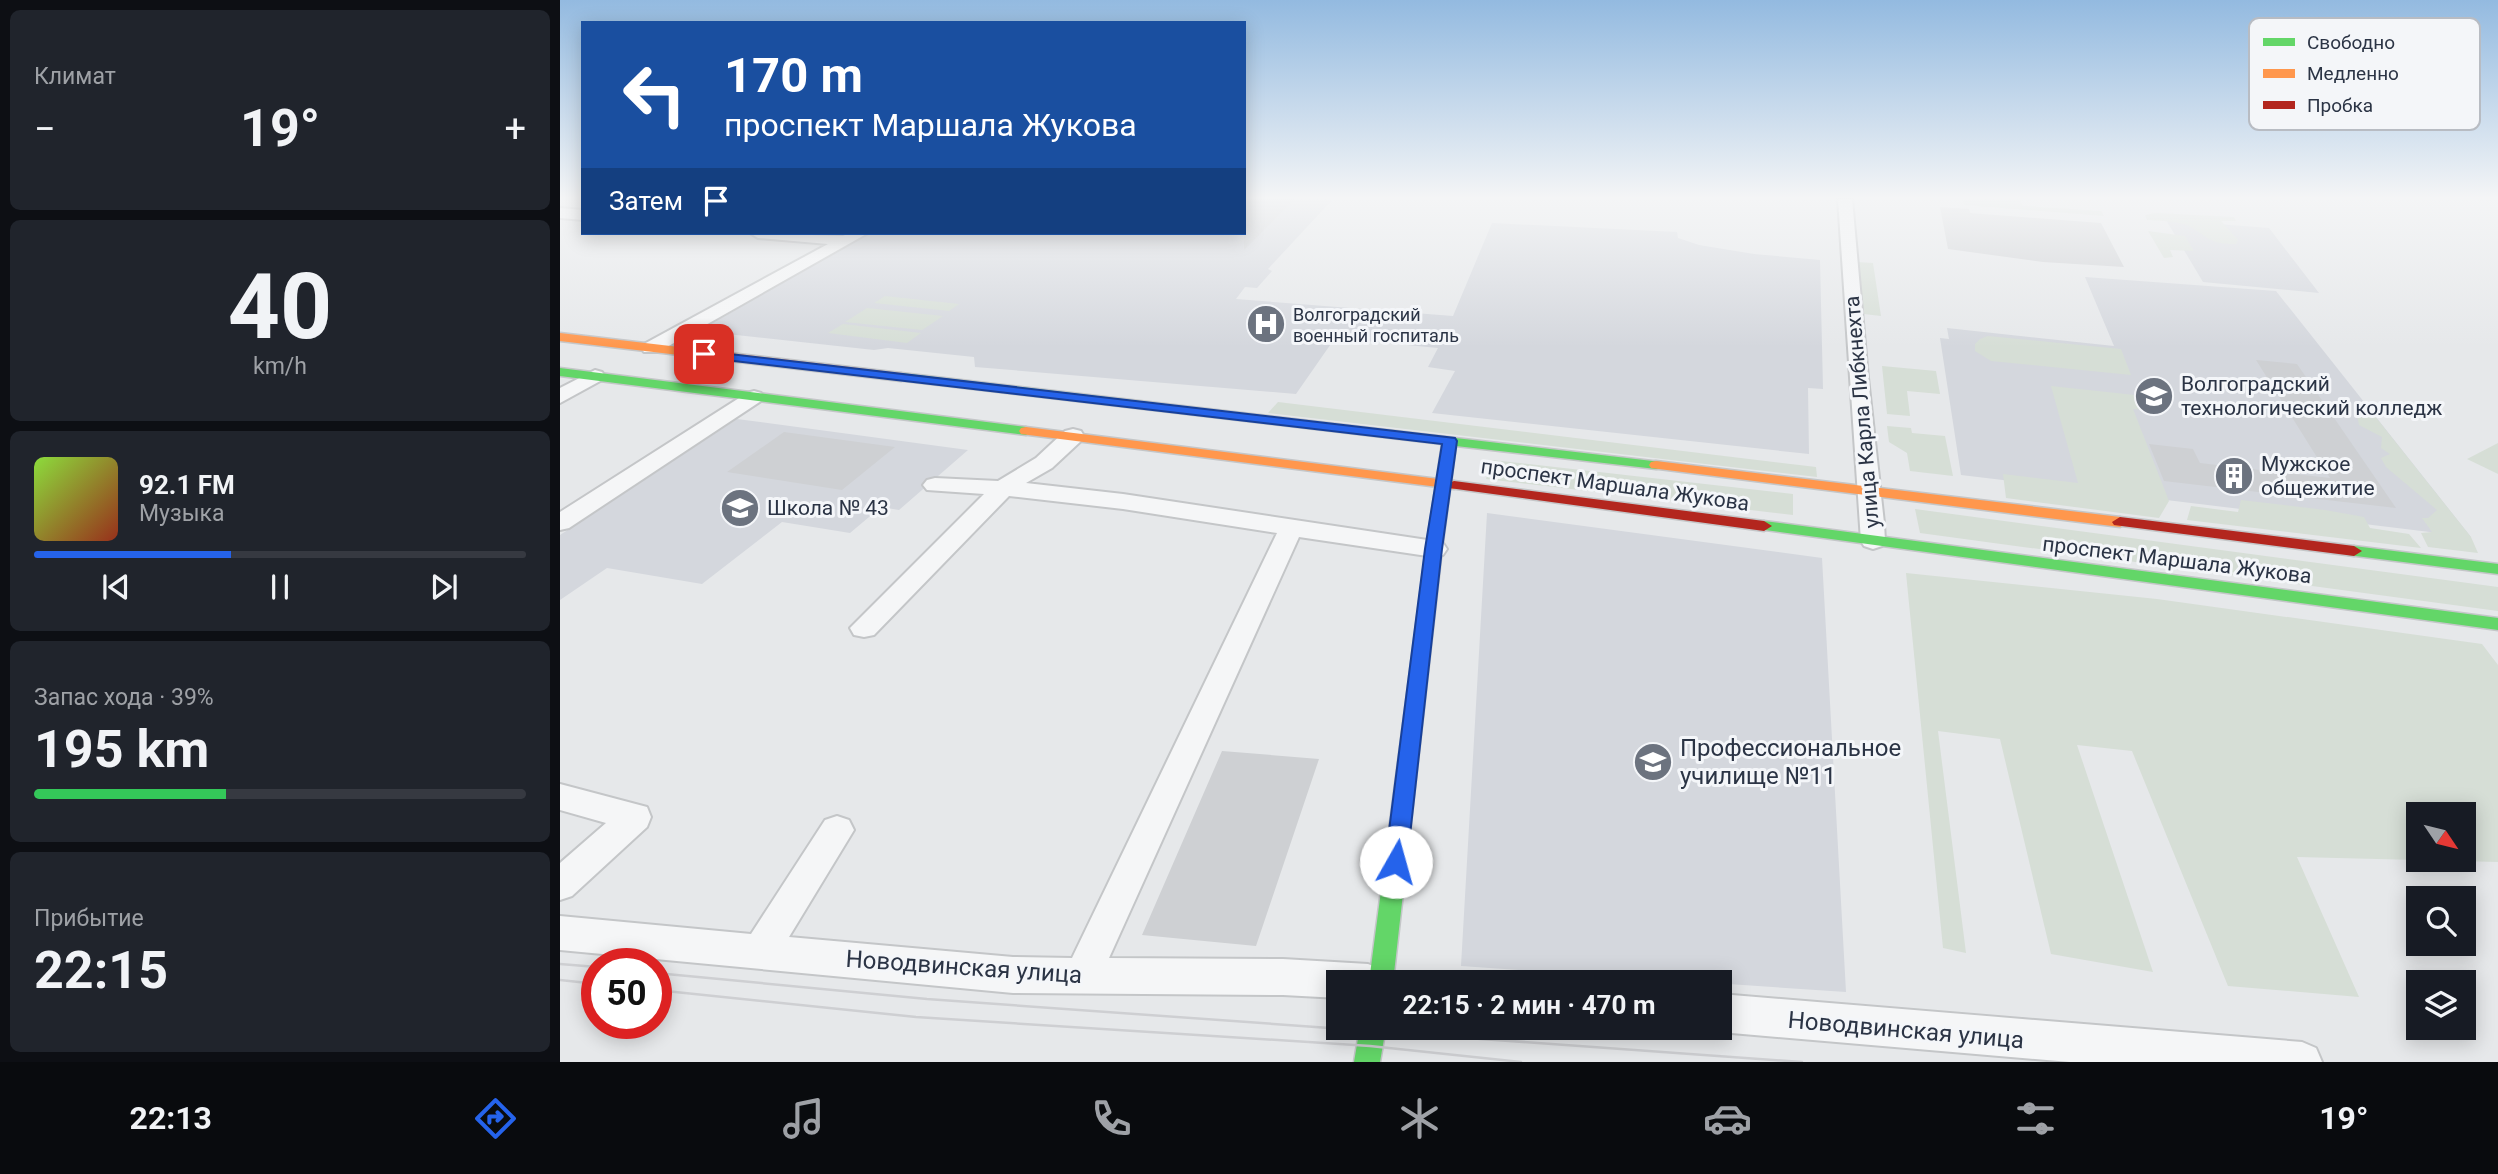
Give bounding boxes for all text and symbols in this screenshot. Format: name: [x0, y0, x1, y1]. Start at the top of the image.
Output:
legend: [2249, 18, 2480, 130]
text: Свободно: [2307, 31, 2395, 54]
text: 170 m: [724, 47, 863, 104]
icon: left: [609, 49, 700, 140]
text: Медленно: [2307, 62, 2399, 85]
text: Климат: [34, 63, 116, 90]
text: Пробка: [2307, 94, 2373, 117]
text: 19°: [240, 98, 320, 159]
text: проспект Маршала Жукова: [724, 106, 1137, 144]
text: −: [34, 107, 56, 151]
text: +: [504, 107, 526, 151]
icon: arrive: [697, 182, 735, 220]
text: Затем: [609, 186, 683, 216]
text: 40: [228, 254, 332, 360]
street label: улица Карла Либкнехта: [1840, 295, 1884, 529]
hospital icon: Волгоградский военный госпиталь: [1245, 303, 1287, 345]
place label: Волгоградский военный госпиталь: [1293, 304, 1459, 346]
pin: [674, 324, 734, 384]
icon: arrive: [685, 335, 723, 373]
text: km/h: [253, 353, 307, 380]
place label: Волгоградский технологический колледж: [2181, 372, 2442, 420]
school or university icon: Волгоградский технологический колледж: [2133, 375, 2175, 417]
place label: Мужское общежитие: [2261, 452, 2375, 500]
street label: проспект Маршала Жукова: [1479, 454, 1751, 516]
building icon: Мужское общежитие: [2213, 455, 2255, 497]
text: 92.1 FM: [139, 470, 235, 500]
school or university icon: Школа № 43: [719, 487, 761, 529]
place label: Школа № 43: [767, 496, 889, 520]
text: Музыка: [139, 500, 224, 527]
street label: проспект Маршала Жукова: [2041, 532, 2313, 588]
icon: previous: [97, 568, 135, 606]
icon: pause: [261, 568, 299, 606]
icon: next: [425, 568, 463, 606]
text: Запас хода · 39%: [34, 684, 214, 711]
text: 195 km: [34, 719, 209, 780]
place label: Профессиональное училище №11: [1680, 734, 1901, 790]
school or university icon: Профессиональное училище №11: [1632, 741, 1674, 783]
north arrow: [2406, 802, 2476, 872]
map controls: [2406, 802, 2476, 1040]
position arrow: [1359, 825, 1433, 899]
button: search: [2406, 886, 2476, 956]
text: Прибытие: [34, 905, 144, 932]
text: 22:15: [34, 940, 168, 1001]
street label: Новодвинская улица: [845, 945, 1083, 989]
speed limit sign: 50: [581, 948, 672, 1039]
button: layers: [2406, 970, 2476, 1040]
text: 22:15 · 2 мин · 470 m: [1403, 990, 1655, 1020]
street label: Новодвинская улица: [1787, 1006, 2025, 1054]
icon: directions: [471, 1094, 520, 1143]
icon: music: [779, 1094, 828, 1143]
icon: phone: [1087, 1094, 1136, 1143]
icon: climate: [1395, 1094, 1444, 1143]
icon: car: [1703, 1094, 1752, 1143]
icon: filters: [2011, 1094, 2060, 1143]
text: 22:13: [130, 1099, 212, 1137]
text: 19°: [2319, 1099, 2368, 1137]

